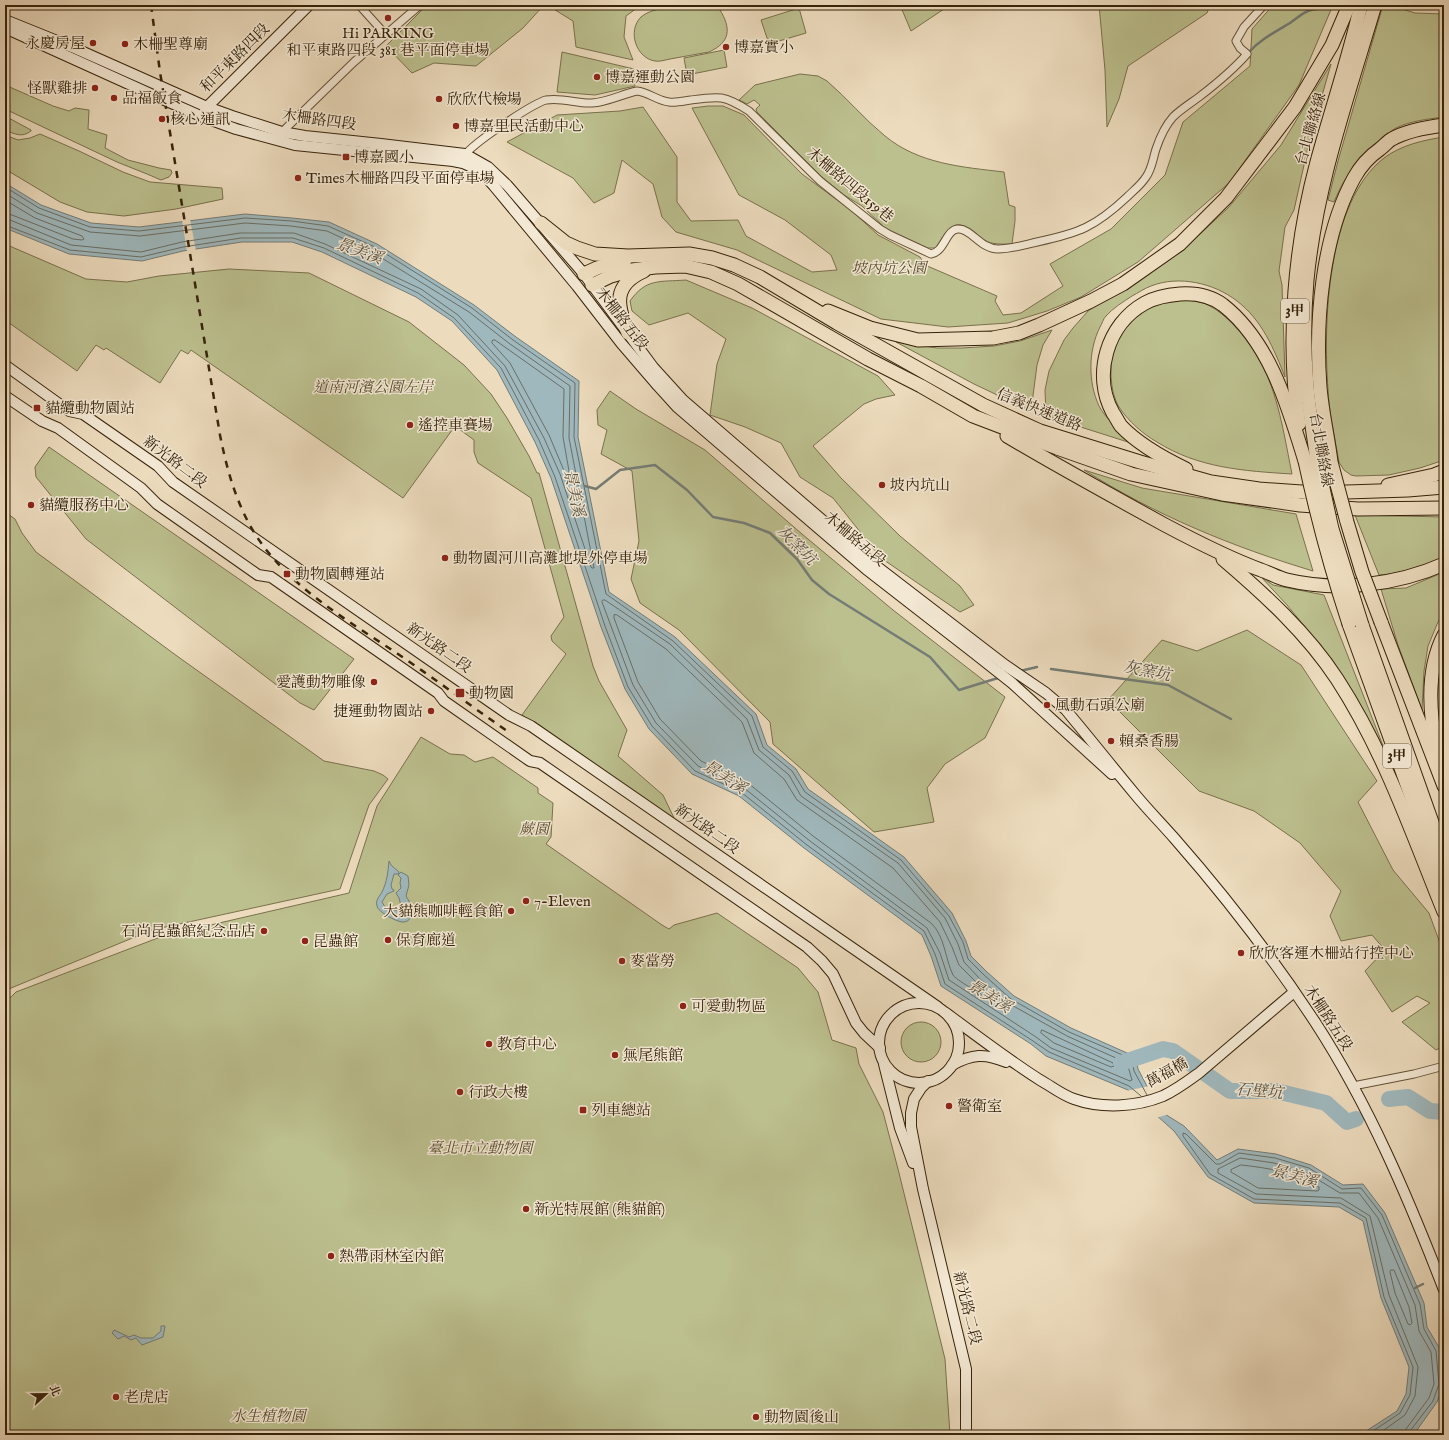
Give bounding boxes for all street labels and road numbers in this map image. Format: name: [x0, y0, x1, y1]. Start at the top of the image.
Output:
street label: 和平東路四段: [196, 19, 274, 97]
street label: 台北聯絡線: [1292, 90, 1330, 168]
street label: 木柵路四段: [281, 105, 357, 135]
street label: 木柵路四段159巷: [803, 143, 897, 227]
street label: 木柵路五段: [591, 284, 653, 354]
road number: 3甲: [1281, 299, 1309, 323]
street label: 信義快速道路: [994, 384, 1084, 436]
street label: 台北聯絡線: [1305, 411, 1337, 489]
street label: 新光路二段: [139, 432, 211, 492]
street label: 木柵路五段: [820, 508, 890, 570]
street label: 新光路二段: [403, 619, 475, 677]
road number: 3甲: [1383, 744, 1411, 768]
street label: 新光路二段: [671, 800, 743, 858]
street label: 木柵路五段: [1300, 981, 1356, 1055]
street label: 萬福橋: [1143, 1054, 1191, 1092]
street label: 新光路二段: [949, 1269, 985, 1347]

